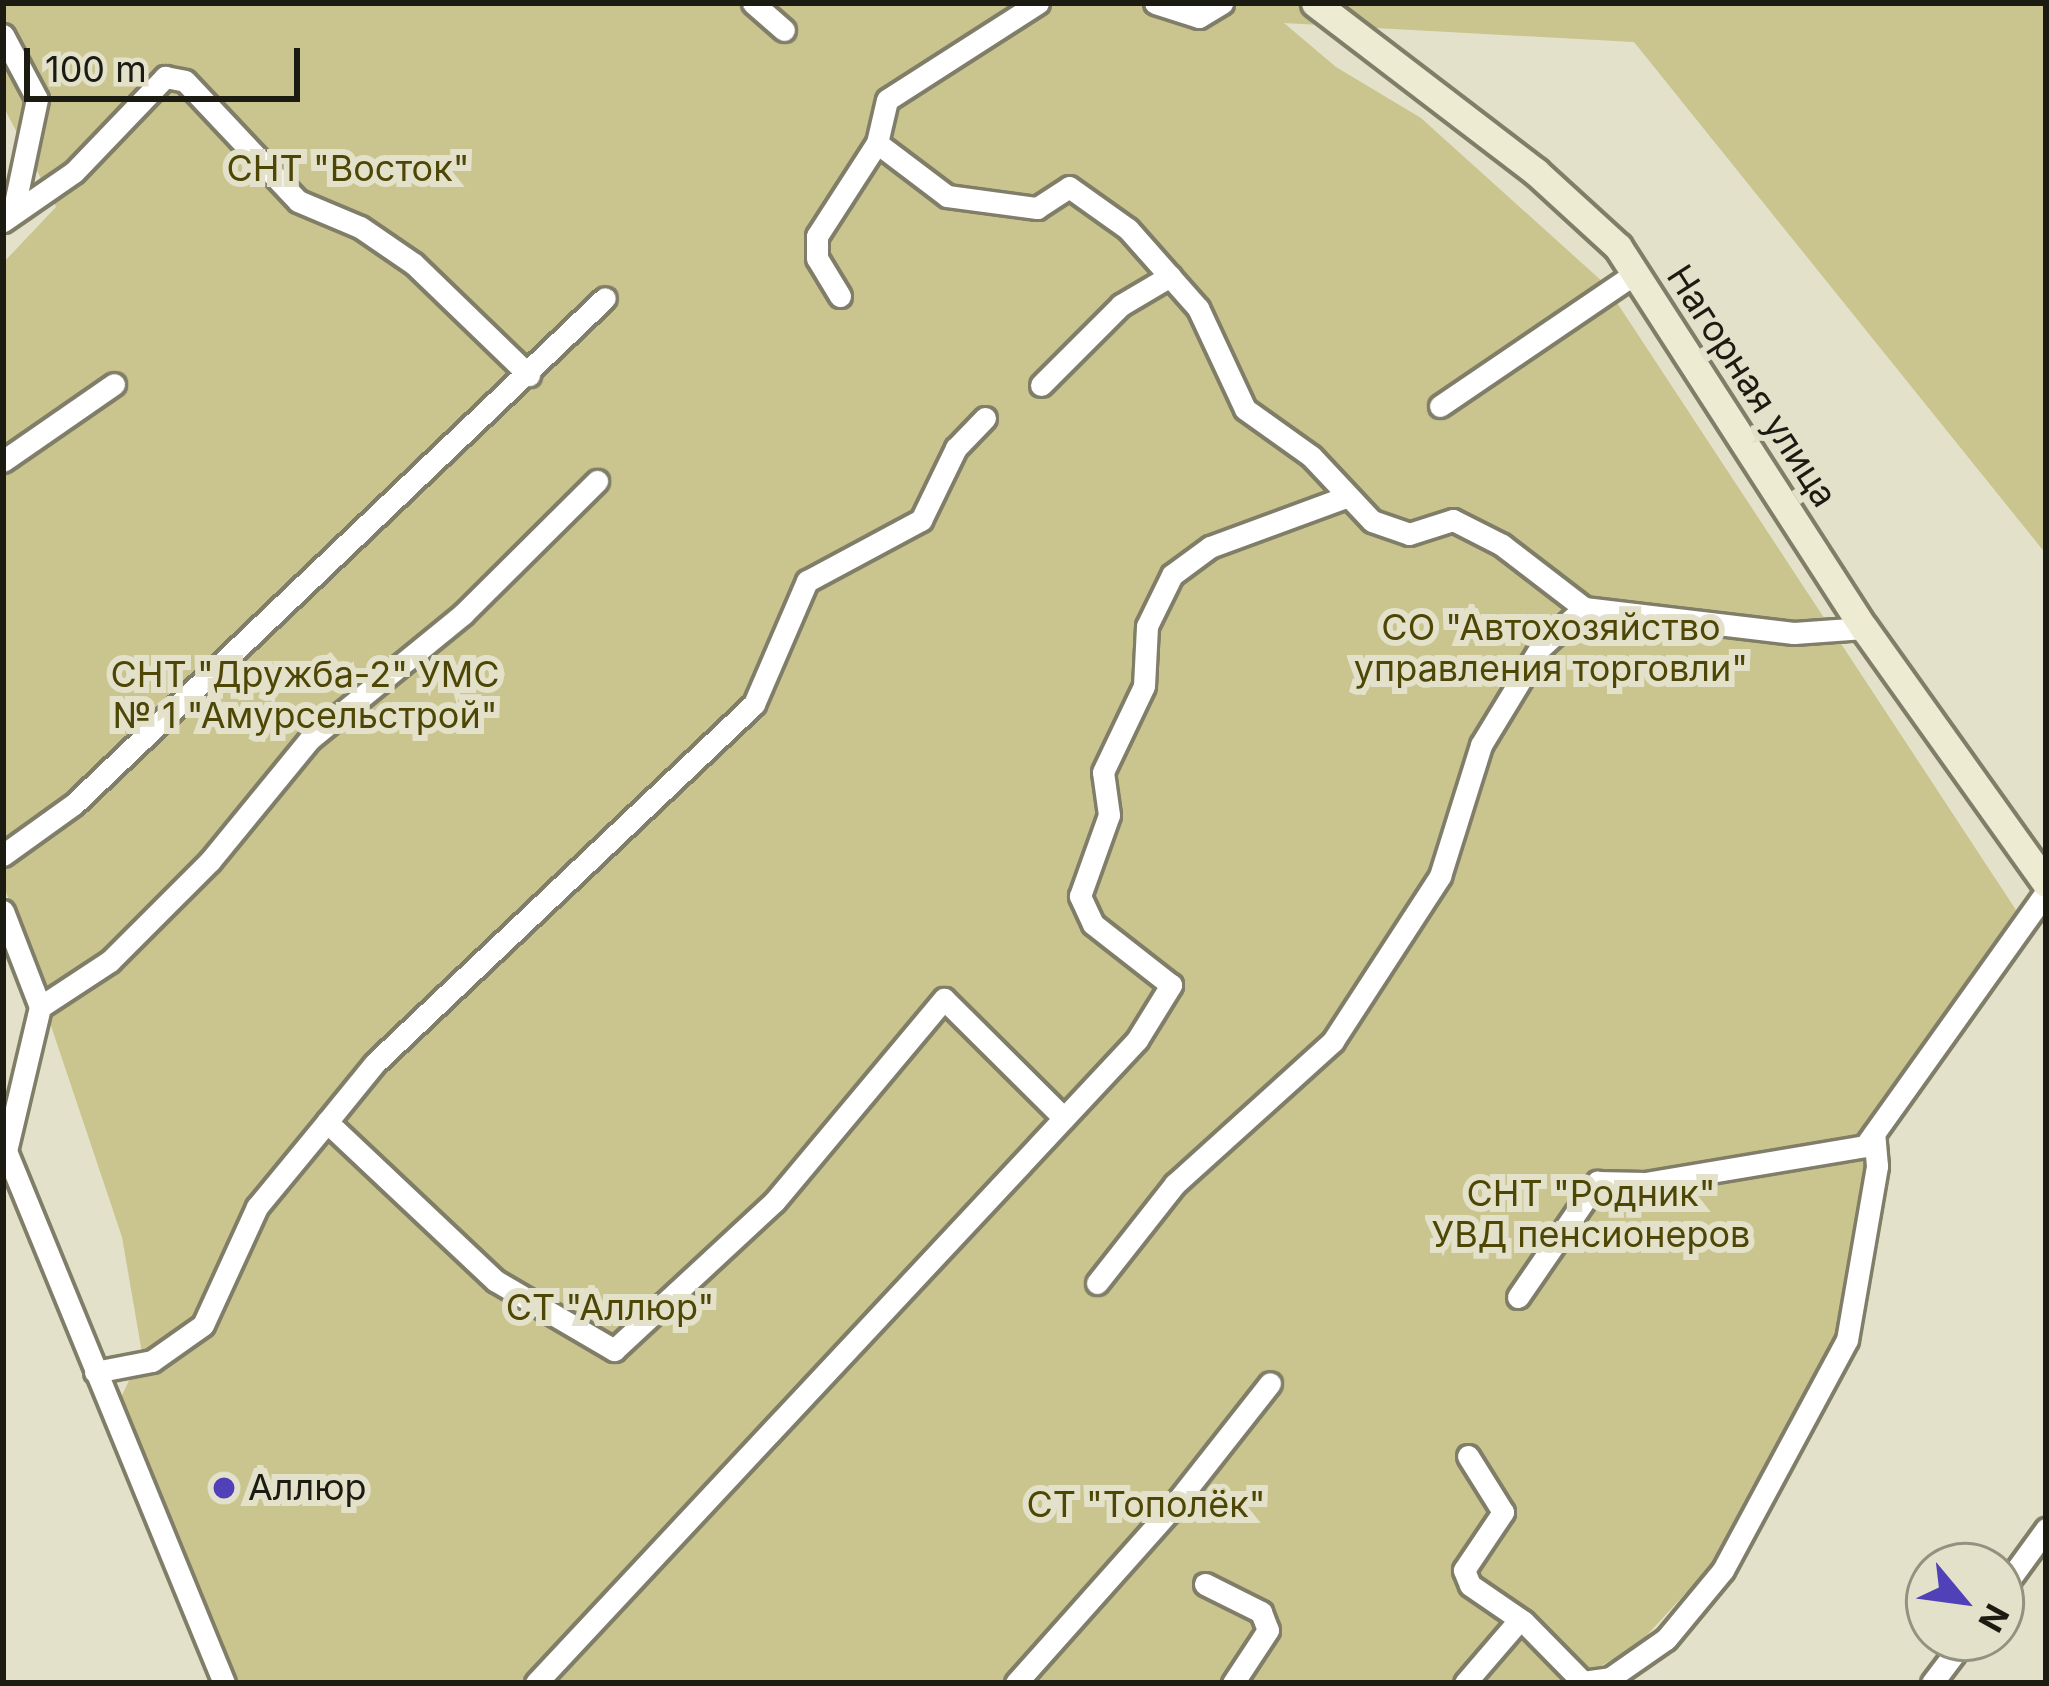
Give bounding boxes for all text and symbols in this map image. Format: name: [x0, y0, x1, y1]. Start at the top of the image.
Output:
scale bar: [30, 24, 306, 98]
text: 100 m: [45, 47, 147, 91]
park label: СНТ "Восток": [227, 147, 469, 191]
street label: Нагорная улица: [1658, 257, 1846, 515]
park label: СО "Автохозяйство управления торговли": [1354, 605, 1748, 690]
park label: СНТ "Дружба-2" УМС № 1 "Амурсельстрой": [111, 652, 499, 737]
park label: СНТ "Родник" УВД пенсионеров: [1432, 1171, 1750, 1256]
park label: СТ "Аллюр": [506, 1286, 714, 1330]
place label: Аллюр: [248, 1466, 367, 1510]
marker: Аллюр: [211, 1475, 237, 1501]
park label: СТ "Тополёк": [1026, 1483, 1266, 1527]
north arrow: [1905, 1542, 2025, 1662]
text: N: [1970, 1597, 2017, 1639]

